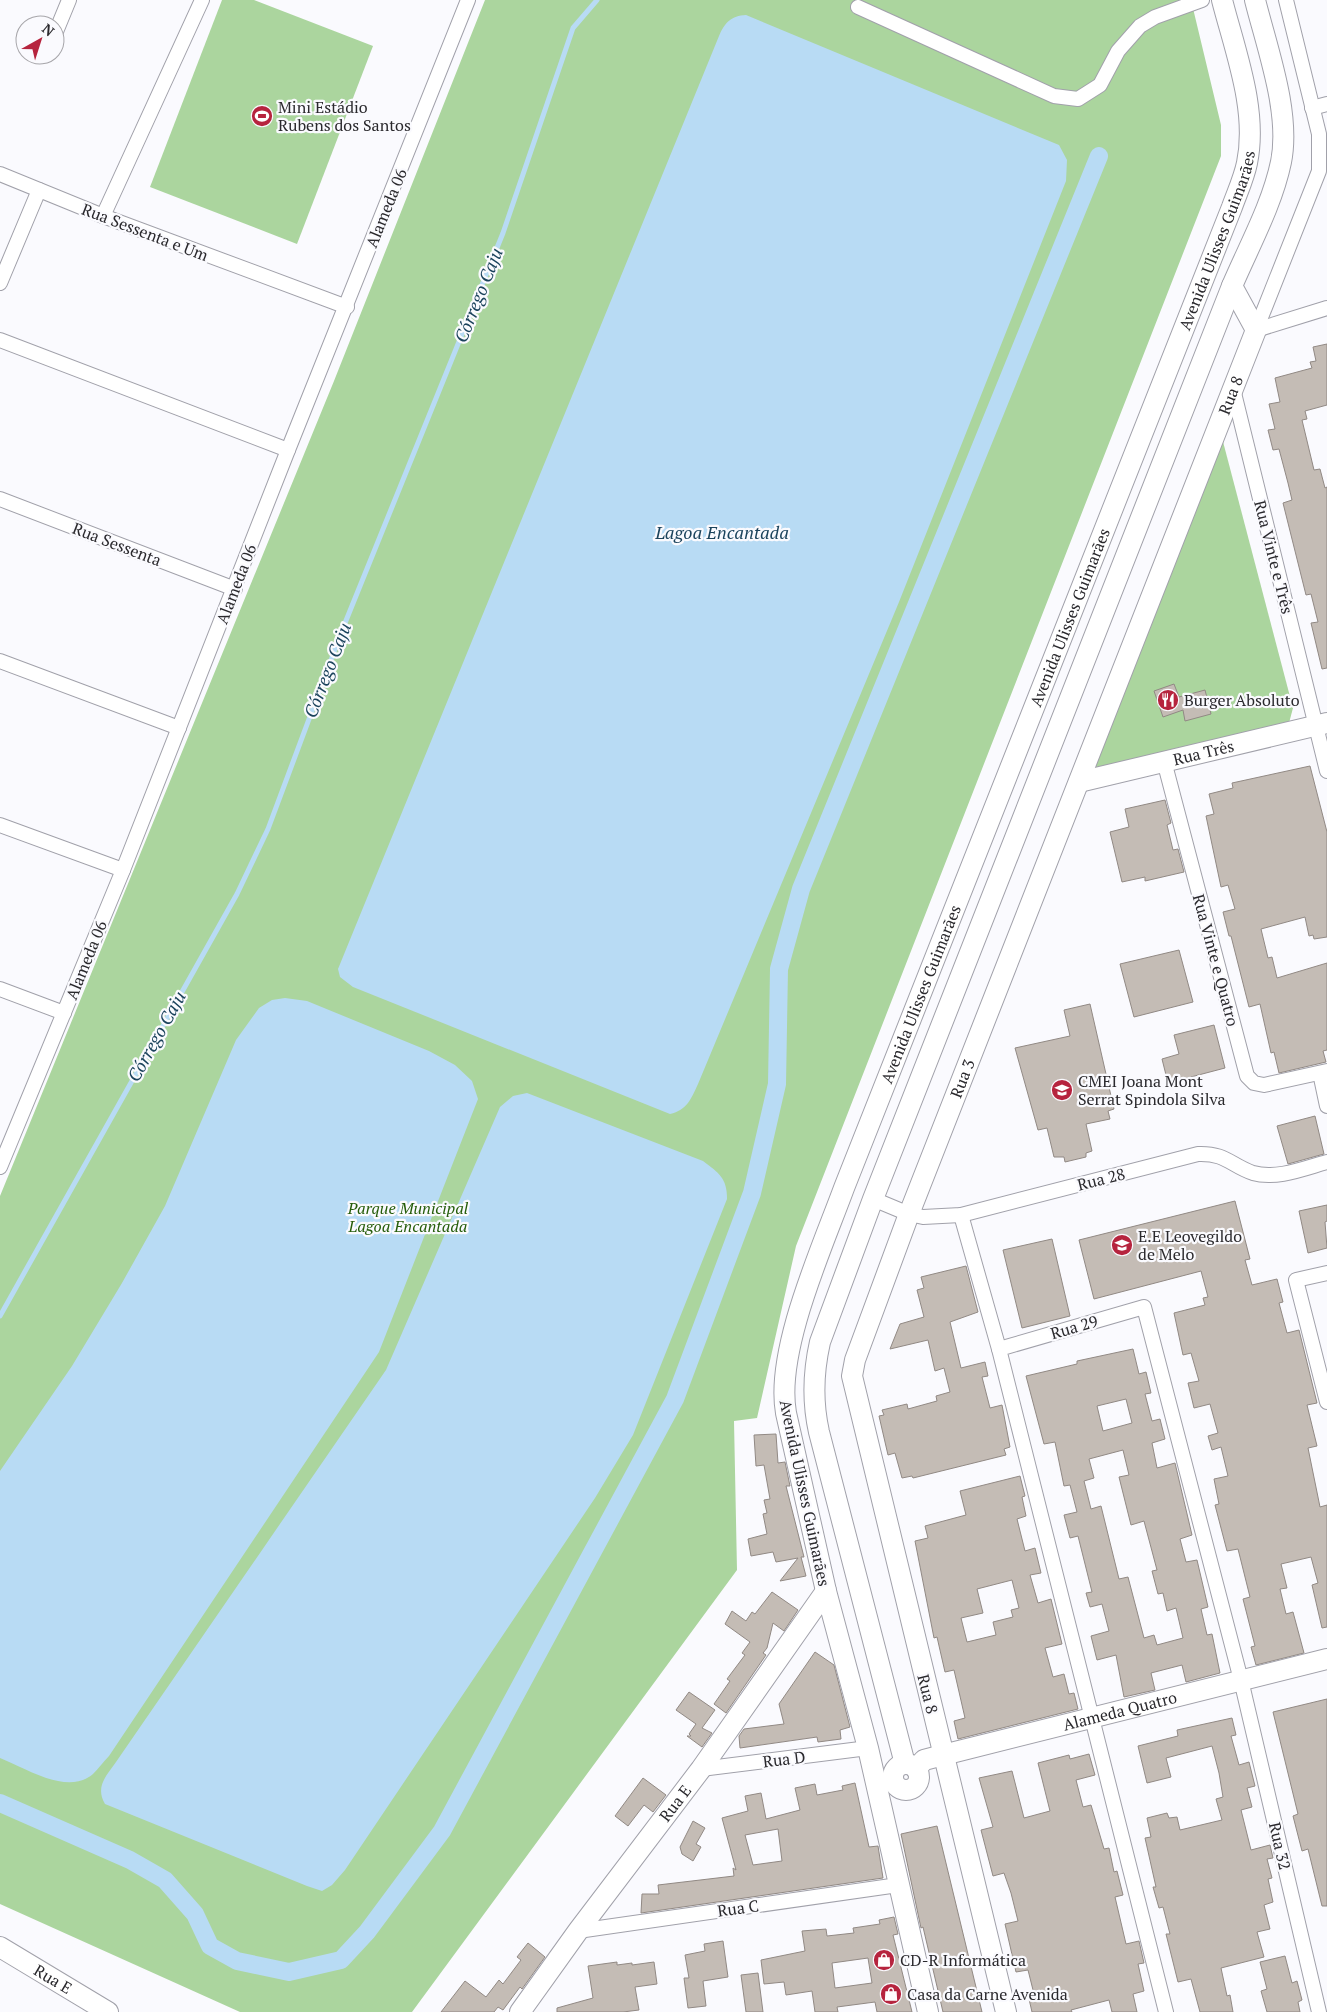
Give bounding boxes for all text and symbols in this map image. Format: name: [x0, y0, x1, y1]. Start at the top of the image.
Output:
north arrow: [15, 15, 65, 65]
text: N: [38, 19, 59, 40]
place label: Mini Estádio Rubens dos Santos: [278, 96, 411, 136]
sports icon: Mini Estádio Rubens dos Santos: [250, 104, 274, 128]
street label: Avenida Ulisses Guimarães: [1173, 149, 1260, 333]
street label: Alameda 06: [360, 165, 412, 251]
street label: Rua Sessenta e Um: [79, 198, 212, 266]
water label: Córrego Caju: [448, 244, 508, 346]
street label: Rua 8: [1213, 373, 1248, 418]
street label: Rua Vinte e Três: [1249, 498, 1299, 616]
street label: Rua Sessenta: [69, 517, 165, 571]
water label: Lagoa Encantada: [654, 520, 789, 544]
street label: Avenida Ulisses Guimarães: [1024, 525, 1115, 710]
street label: Alameda 06: [211, 541, 261, 627]
water label: Córrego Caju: [298, 619, 356, 721]
restaurant icon: Burger Absoluto: [1156, 688, 1180, 712]
place label: Burger Absoluto: [1184, 689, 1300, 711]
street label: Rua Três: [1171, 734, 1236, 770]
street label: Rua Vinte e Quatro: [1188, 891, 1244, 1029]
street label: Avenida Ulisses Guimarães: [876, 901, 966, 1086]
street label: Alameda 06: [60, 917, 112, 1003]
water label: Córrego Caju: [121, 986, 191, 1086]
street label: Rua 3: [945, 1056, 980, 1101]
place label: CMEI Joana Mont Serrat Spindola Silva: [1078, 1070, 1226, 1110]
school or university icon: CMEI Joana Mont Serrat Spindola Silva: [1050, 1078, 1074, 1102]
street label: Rua 28: [1075, 1162, 1127, 1196]
park label: Parque Municipal Lagoa Encantada: [347, 1197, 469, 1237]
place label: E.E Leovegildo de Melo: [1138, 1225, 1242, 1265]
school or university icon: E.E Leovegildo de Melo: [1110, 1233, 1134, 1257]
street label: Rua 29: [1048, 1310, 1100, 1344]
street label: Avenida Ulisses Guimarães: [774, 1398, 836, 1588]
street label: Rua 8: [913, 1672, 943, 1716]
street label: Alameda Quatro: [1061, 1686, 1179, 1736]
street label: Rua D: [761, 1745, 807, 1773]
street label: Rua E: [654, 1780, 696, 1826]
street label: Rua 32: [1264, 1820, 1296, 1872]
street label: Rua C: [716, 1894, 760, 1922]
shop icon: CD-R Informática: [872, 1948, 896, 1972]
place label: CD-R Informática: [900, 1949, 1026, 1971]
street label: Rua E: [30, 1959, 76, 1999]
shop icon: Casa da Carne Avenida: [879, 1982, 903, 2006]
place label: Casa da Carne Avenida: [907, 1983, 1068, 2005]

